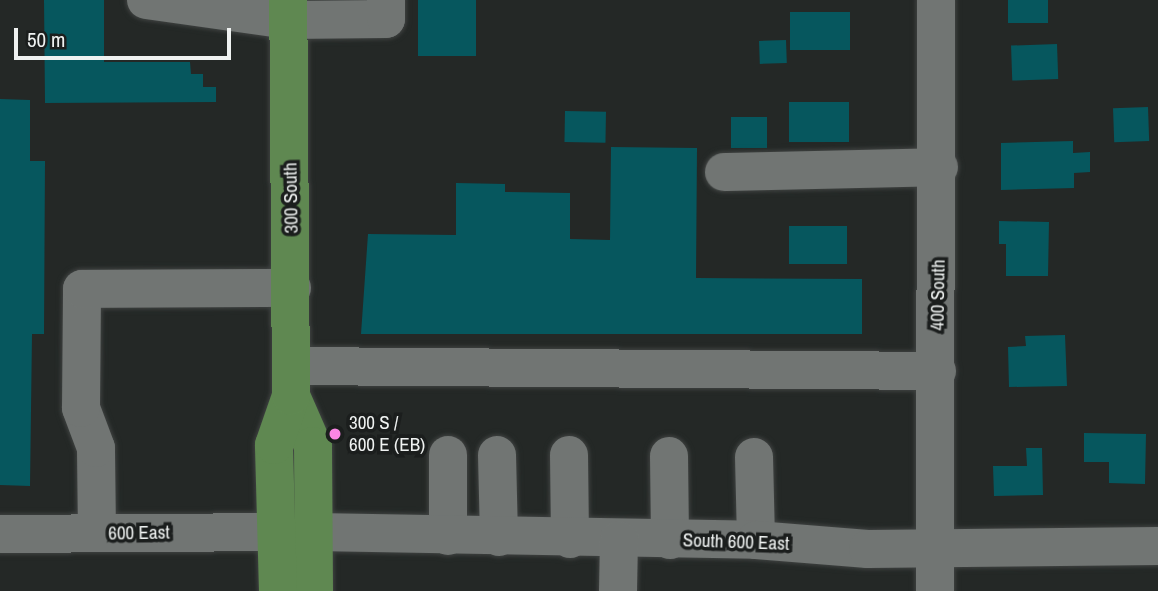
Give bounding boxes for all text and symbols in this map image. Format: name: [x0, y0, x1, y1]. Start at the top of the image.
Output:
scale bar: [18, 14, 234, 58]
text: 50 m: [27, 25, 65, 54]
street label: 300 South: [279, 162, 303, 234]
street label: 400 South: [926, 259, 950, 331]
place label: 300 S / 600 E (EB): [349, 412, 425, 456]
marker: 300 S / 600 E (EB): [327, 426, 343, 442]
street label: 600 East: [108, 521, 170, 545]
street label: South 600 East: [682, 529, 790, 555]

